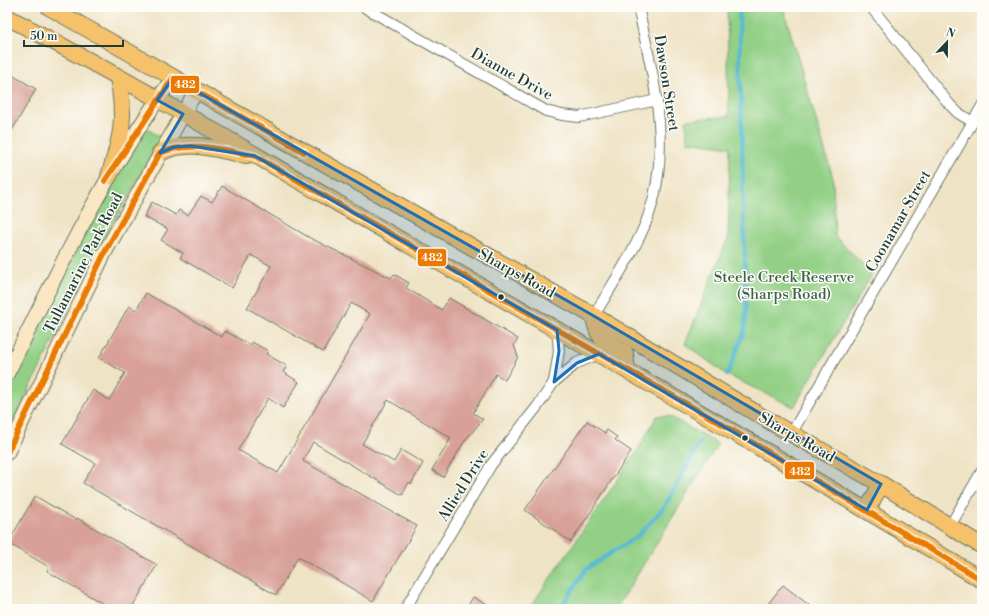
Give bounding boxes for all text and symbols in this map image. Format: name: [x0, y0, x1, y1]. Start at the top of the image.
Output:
scale bar: [24, 22, 123, 48]
north arrow: [927, 22, 967, 62]
text: N: [944, 26, 957, 42]
text: 50 m: [30, 29, 58, 44]
street label: Dawson Street: [649, 33, 684, 133]
street label: Dianne Drive: [467, 44, 556, 105]
line badge: 482: [170, 75, 200, 94]
text: 482: [174, 78, 196, 92]
street label: Coonamar Street: [862, 166, 936, 276]
street label: Tullamarine Park Road: [40, 189, 127, 337]
street label: Sharps Road: [475, 244, 559, 303]
line badge: 482: [417, 248, 447, 267]
text: 482: [421, 251, 443, 265]
park label: Steele Creek Reserve (Sharps Road): [714, 268, 854, 304]
unlabelled marker: [496, 292, 506, 302]
street label: Sharps Road: [755, 408, 839, 467]
unlabelled marker: [740, 433, 750, 443]
street label: Allied Drive: [433, 446, 493, 526]
line badge: 482: [784, 461, 815, 480]
text: 482: [789, 465, 811, 479]

